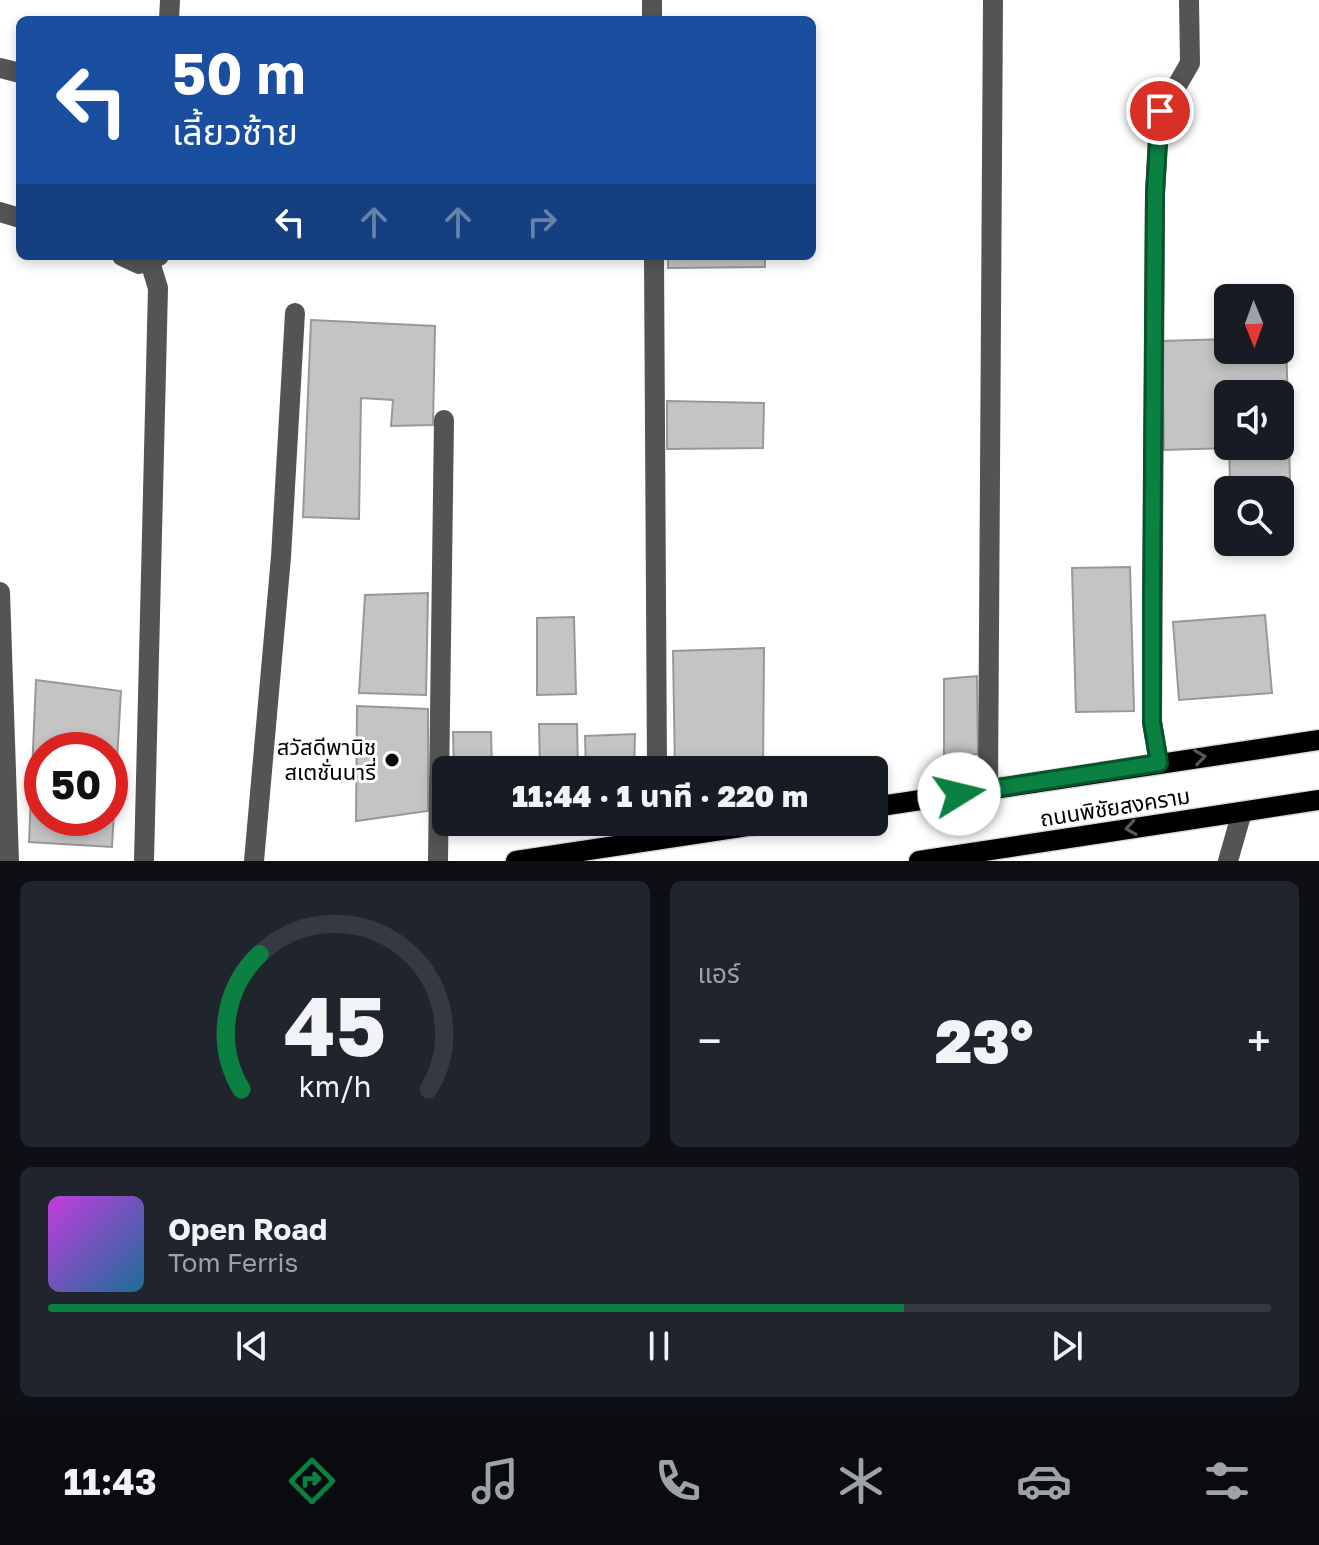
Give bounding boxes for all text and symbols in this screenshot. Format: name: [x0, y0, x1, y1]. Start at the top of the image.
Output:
text: 50 m: [172, 39, 306, 106]
icon: left: [40, 48, 144, 152]
pin: [1126, 77, 1194, 145]
icon: arrive: [1138, 89, 1182, 133]
text: เลี้ยวซ้าย: [172, 110, 298, 153]
icon: left: [268, 200, 312, 244]
icon: ahead: [352, 200, 396, 244]
icon: ahead: [436, 200, 480, 244]
icon: right: [520, 200, 564, 244]
north arrow: [1214, 284, 1294, 364]
map controls: [1214, 284, 1294, 556]
button: sound: [1214, 380, 1294, 460]
button: search: [1214, 476, 1294, 556]
speed limit sign: 50: [24, 732, 128, 836]
place label: สวัสดีพานิช สเตชั่นนารี่: [277, 733, 376, 785]
one-way arrow: [1193, 749, 1207, 766]
marker: สวัสดีพานิช สเตชั่นนารี่: [383, 751, 401, 769]
position arrow: [917, 752, 1001, 836]
text: 11:44 · 1 นาที · 220 m: [512, 778, 808, 814]
street label: ถนนพิชัยสงคราม: [1038, 781, 1192, 832]
one-way arrow: [1124, 819, 1138, 836]
text: แอร์: [698, 958, 740, 989]
text: 45: [283, 974, 386, 1074]
text: 23°: [935, 1004, 1033, 1076]
text: −: [698, 1014, 722, 1067]
text: +: [1247, 1014, 1271, 1067]
text: km/h: [298, 1069, 371, 1103]
text: Open Road: [168, 1211, 327, 1247]
text: Tom Ferris: [168, 1247, 298, 1278]
icon: previous: [230, 1324, 274, 1368]
icon: pause: [637, 1324, 681, 1368]
icon: next: [1045, 1324, 1089, 1368]
icon: directions: [284, 1453, 340, 1509]
icon: music: [467, 1453, 523, 1509]
icon: phone: [650, 1453, 706, 1509]
icon: climate: [833, 1453, 889, 1509]
icon: car: [1016, 1453, 1072, 1509]
icon: filters: [1199, 1453, 1255, 1509]
text: 11:43: [64, 1460, 157, 1503]

